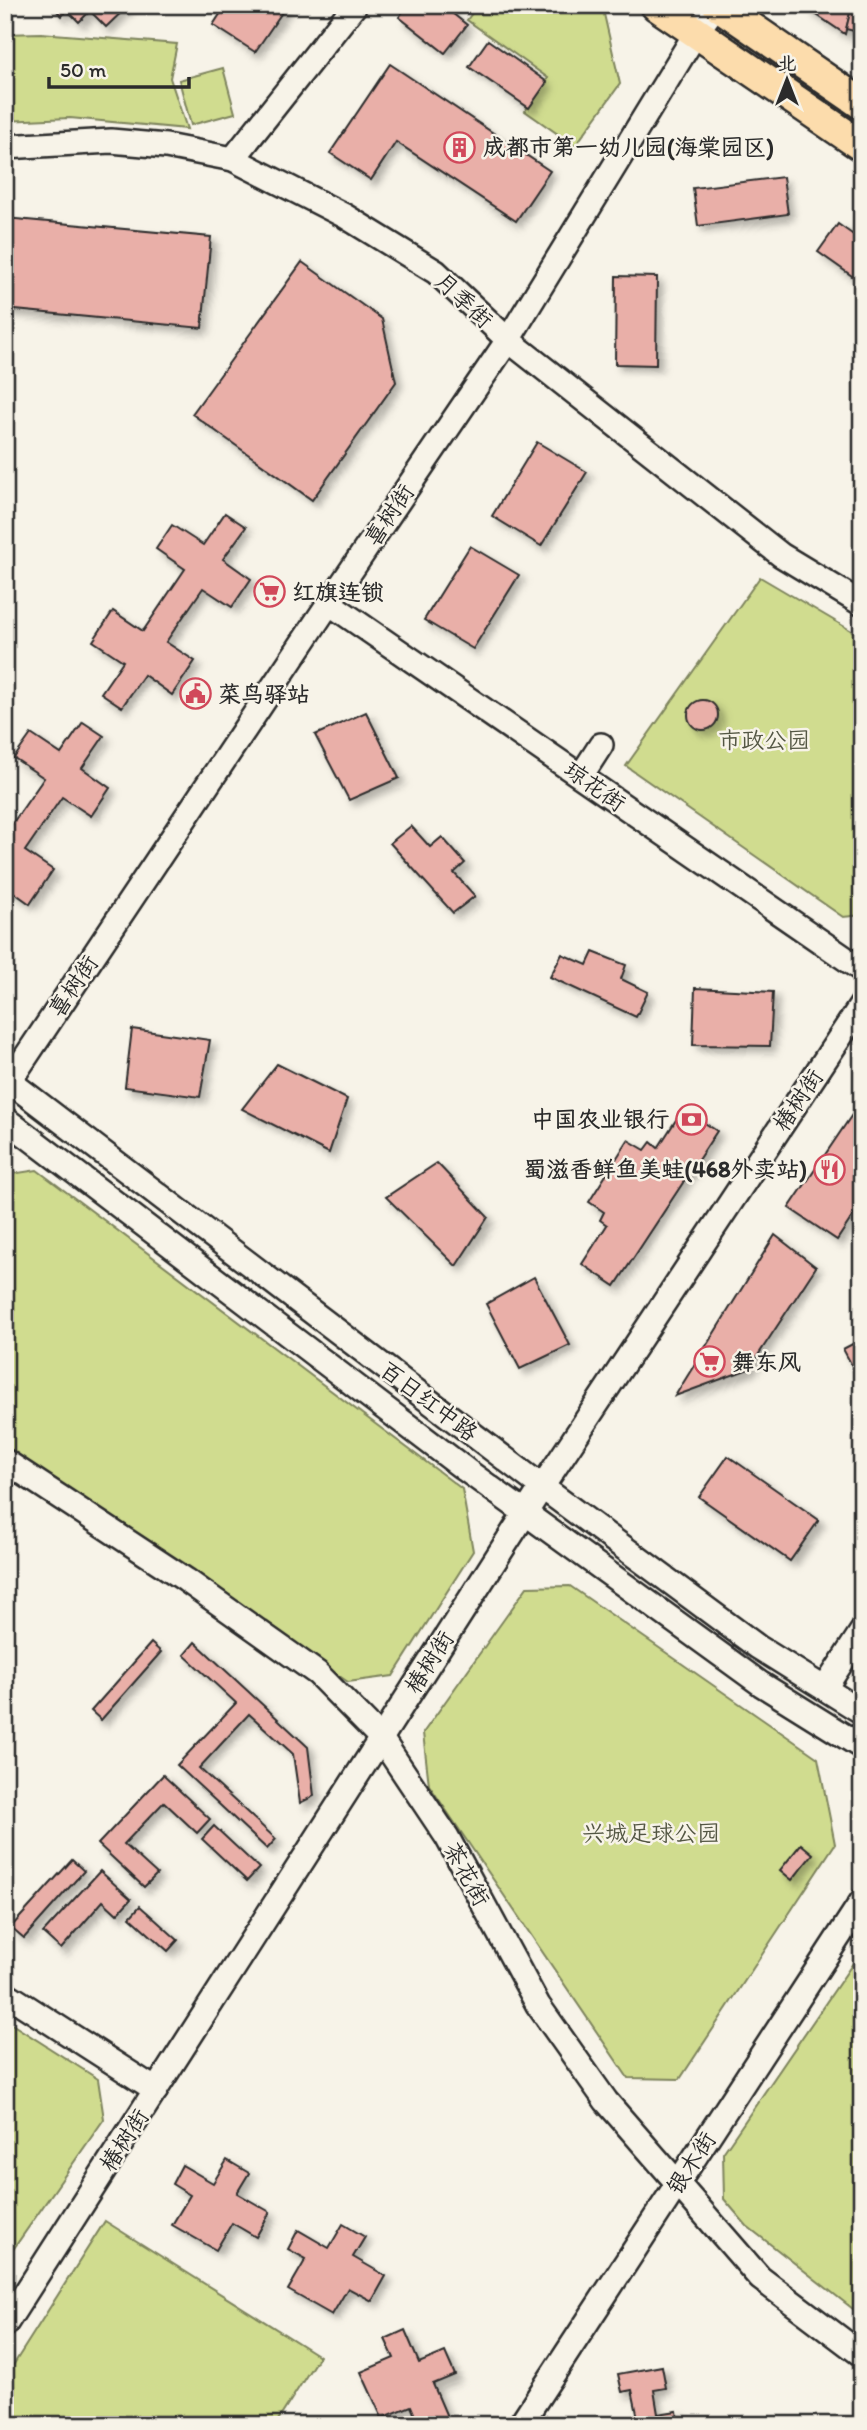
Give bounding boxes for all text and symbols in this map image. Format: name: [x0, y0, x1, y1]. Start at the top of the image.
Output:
scale bar: [49, 46, 189, 90]
north arrow: [752, 46, 822, 116]
text: 北: [777, 52, 797, 75]
text: 50 m: [60, 57, 107, 82]
building icon: 成都市第一幼儿园(海棠园区): [443, 130, 477, 164]
place label: 成都市第一幼儿园(海棠园区): [483, 133, 774, 161]
street label: 月季街: [429, 266, 499, 334]
street label: 喜树街: [358, 479, 420, 551]
supermarket icon: 红旗连锁: [252, 575, 286, 609]
place label: 红旗连锁: [292, 578, 384, 606]
public building icon: 菜鸟驿站: [178, 677, 212, 711]
place label: 菜鸟驿站: [218, 680, 310, 708]
park label: 市政公园: [718, 726, 810, 754]
street label: 琼花街: [559, 755, 631, 817]
street label: 喜树街: [42, 950, 104, 1022]
street label: 椿树街: [767, 1064, 829, 1136]
bank icon: 中国农业银行: [675, 1102, 709, 1136]
place label: 中国农业银行: [531, 1105, 669, 1133]
restaurant icon: 蜀滋香鲜鱼美蛙(468外卖站): [813, 1152, 847, 1186]
place label: 蜀滋香鲜鱼美蛙(468外卖站): [523, 1155, 807, 1183]
supermarket icon: 舞东风: [692, 1345, 726, 1379]
place label: 舞东风: [732, 1348, 801, 1376]
street label: 百日红中路: [375, 1355, 483, 1447]
street label: 椿树街: [398, 1625, 460, 1699]
park label: 兴城足球公园: [582, 1819, 720, 1847]
street label: 茶花街: [438, 1837, 496, 1911]
street label: 椿树街: [93, 2103, 155, 2177]
street label: 银木街: [660, 2126, 722, 2200]

